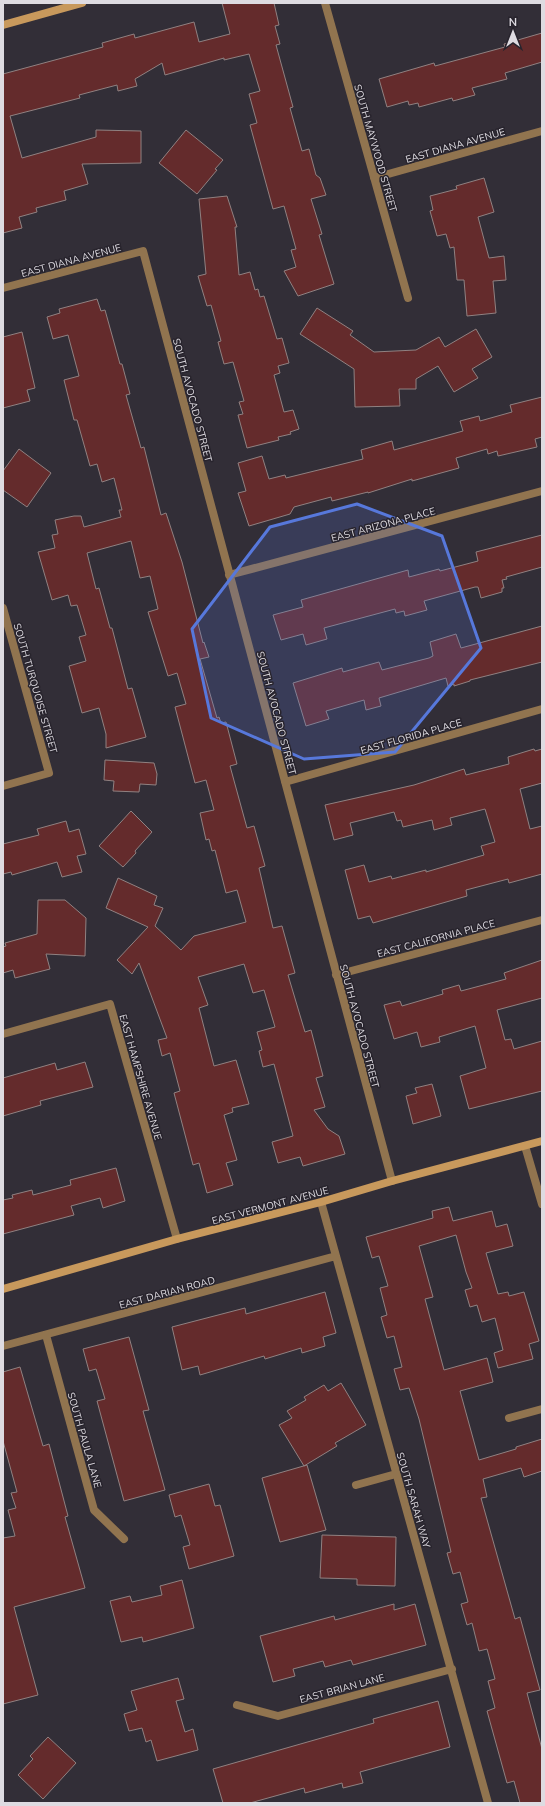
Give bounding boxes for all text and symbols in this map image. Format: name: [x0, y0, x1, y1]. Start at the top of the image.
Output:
north arrow: [493, 12, 533, 52]
text: N: [509, 15, 517, 29]
street label: SOUTH MAYWOOD STREET: [351, 83, 400, 213]
street label: EAST DIANA AVENUE: [404, 125, 506, 166]
street label: EAST DIANA AVENUE: [20, 241, 123, 280]
street label: SOUTH AVOCADO STREET: [170, 337, 215, 463]
street label: EAST ARIZONA PLACE: [330, 504, 437, 545]
street label: SOUTH TURQUOISE STREET: [11, 622, 60, 755]
street label: SOUTH AVOCADO STREET: [254, 650, 299, 776]
street label: EAST FLORIDA PLACE: [359, 716, 463, 757]
street label: EAST CALIFORNIA PLACE: [376, 916, 497, 961]
street label: SOUTH AVOCADO STREET: [337, 963, 382, 1089]
street label: EAST HAMPSHIRE AVENUE: [116, 1013, 165, 1142]
street label: EAST VERMONT AVENUE: [210, 1184, 330, 1227]
street label: EAST DARIAN ROAD: [118, 1273, 216, 1312]
street label: SOUTH PAULA LANE: [65, 1391, 104, 1490]
street label: SOUTH SARAH WAY: [394, 1451, 434, 1550]
street label: EAST BRIAN LANE: [298, 1671, 386, 1706]

